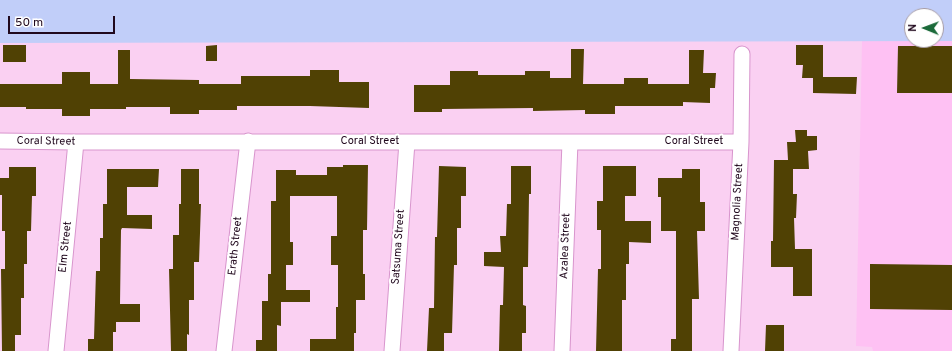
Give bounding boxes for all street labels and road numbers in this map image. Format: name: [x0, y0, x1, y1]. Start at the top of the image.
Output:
street label: Coral Street: [16, 135, 76, 149]
street label: Coral Street: [341, 135, 399, 149]
street label: Coral Street: [665, 135, 723, 149]
street label: Magnolia Street: [729, 163, 747, 241]
street label: Satsuma Street: [390, 209, 408, 285]
street label: Azalea Street: [558, 213, 574, 279]
street label: Erath Street: [226, 216, 246, 276]
street label: Elm Street: [57, 221, 75, 273]

